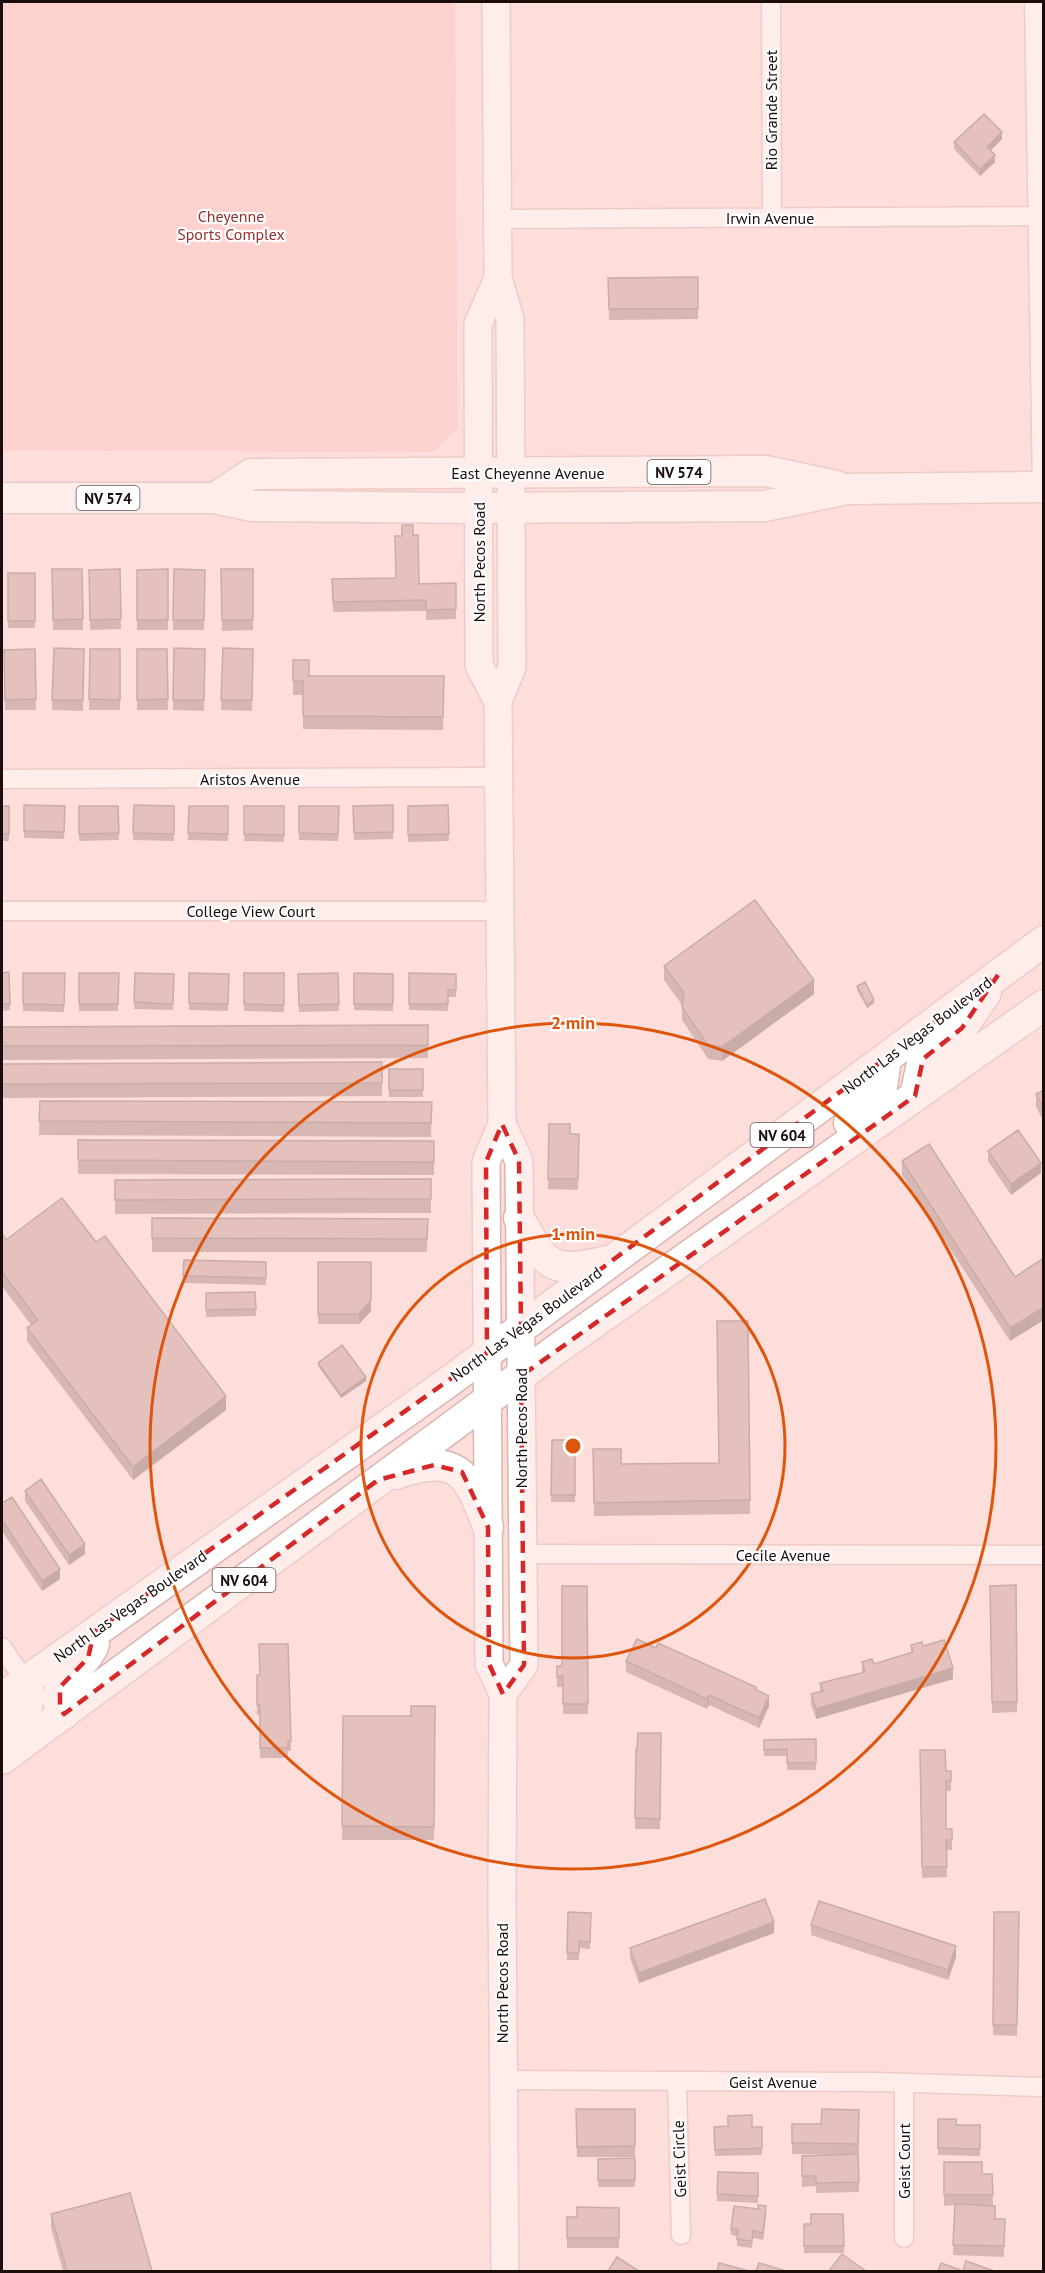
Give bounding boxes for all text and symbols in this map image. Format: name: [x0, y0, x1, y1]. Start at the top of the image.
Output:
street label: Rio Grande Street: [761, 49, 781, 170]
park label: Cheyenne Sports Complex: [177, 206, 285, 244]
street label: Irwin Avenue: [726, 208, 814, 228]
road number: NV 574: [648, 460, 710, 484]
street label: East Cheyenne Avenue: [451, 463, 605, 483]
road number: NV 574: [76, 486, 140, 510]
street label: North Pecos Road: [469, 502, 489, 622]
street label: Aristos Avenue: [200, 769, 300, 789]
street label: College View Court: [186, 901, 316, 921]
street label: North Las Vegas Boulevard: [838, 972, 996, 1098]
text: 2 min: [551, 1011, 595, 1034]
road number: NV 604: [750, 1123, 814, 1147]
text: 1 min: [551, 1222, 595, 1245]
street label: North Las Vegas Boulevard: [446, 1262, 606, 1386]
street label: North Pecos Road: [511, 1368, 531, 1488]
centre of rings: [563, 1436, 583, 1456]
street label: North Las Vegas Boulevard: [50, 1545, 210, 1667]
street label: Cecile Avenue: [736, 1545, 830, 1565]
road number: NV 604: [212, 1568, 276, 1592]
street label: North Pecos Road: [492, 1923, 512, 2043]
street label: Geist Avenue: [729, 2072, 817, 2092]
street label: Geist Circle: [668, 2120, 690, 2198]
street label: Geist Court: [894, 2123, 914, 2199]

